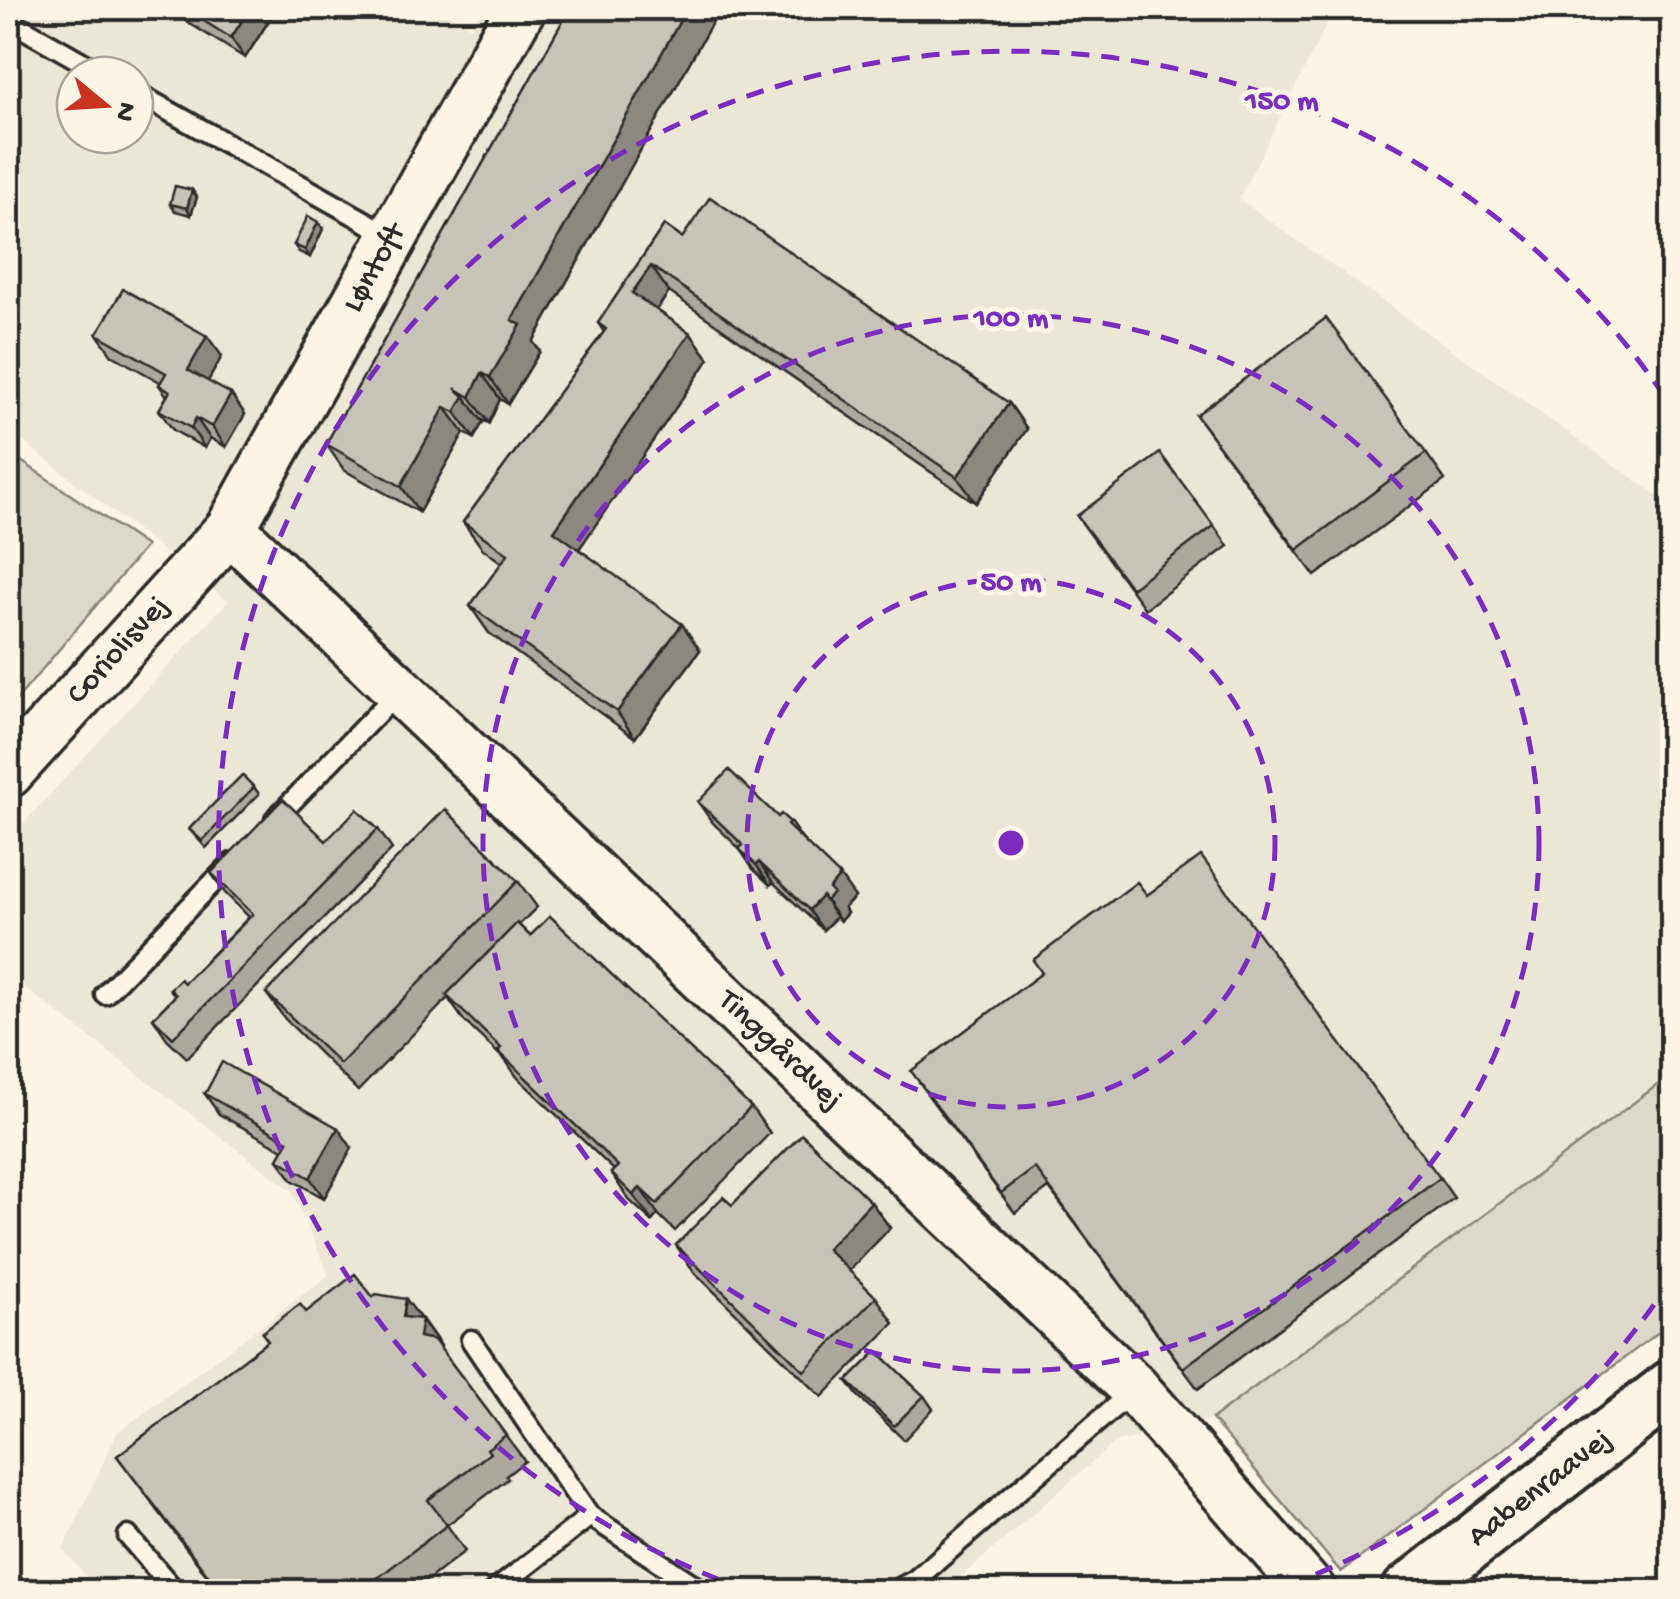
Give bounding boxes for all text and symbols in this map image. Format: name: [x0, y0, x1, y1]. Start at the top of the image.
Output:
north arrow: [55, 55, 155, 155]
text: 150 m: [1244, 86, 1319, 121]
text: N: [106, 98, 143, 125]
street label: Løntoft: [335, 215, 417, 320]
text: 100 m: [973, 303, 1049, 338]
text: 50 m: [980, 567, 1042, 602]
street label: Coriolisvej: [60, 588, 178, 713]
centre of rings: [993, 825, 1029, 861]
street label: Tinggårdvej: [707, 981, 850, 1120]
street label: Aabenraavej: [1461, 1421, 1620, 1557]

